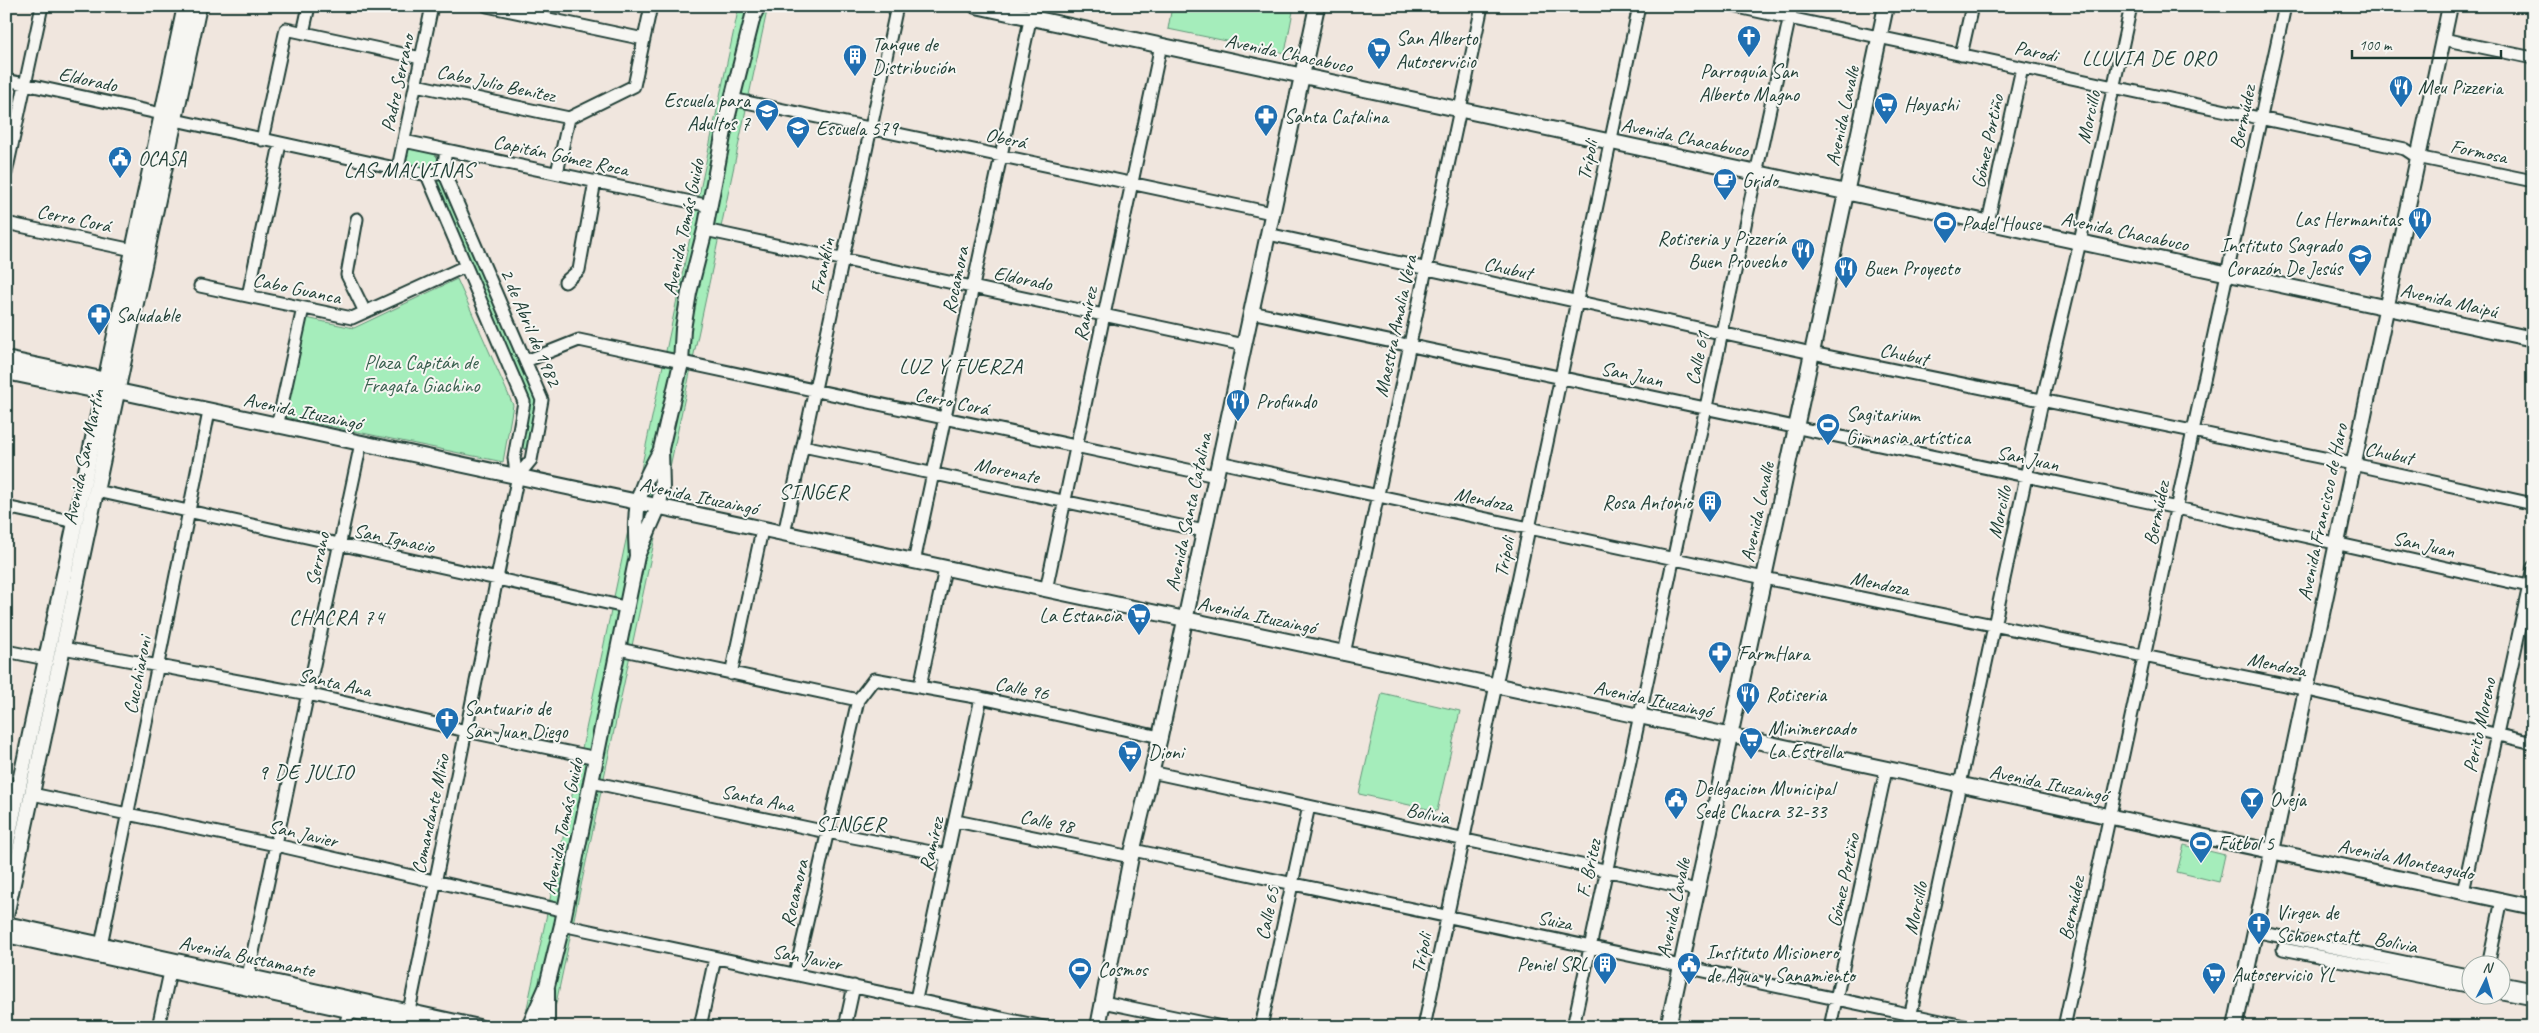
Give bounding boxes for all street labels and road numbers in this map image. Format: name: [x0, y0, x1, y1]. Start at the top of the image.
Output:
street label: Avenida Chacabuco: [1223, 28, 1356, 79]
street label: Padre Serrano: [375, 30, 420, 134]
street label: Parodi: [2012, 35, 2062, 69]
street label: Cabo Julio Benítez: [434, 59, 559, 109]
street label: Eldorado: [56, 61, 120, 98]
street label: Avenida Lavalle: [1820, 62, 1866, 168]
street label: Bermúdez: [2224, 81, 2262, 151]
street label: Morcillo: [2071, 88, 2106, 146]
street label: Gómez Portiño: [1965, 91, 2010, 190]
street label: Avenida Chacabuco: [1619, 112, 1752, 163]
street label: Oberá: [983, 122, 1031, 155]
street label: Capitán Gómez Roca: [491, 129, 633, 182]
street label: Formosa: [2448, 133, 2511, 170]
street label: Trípoli: [1571, 136, 1604, 182]
street label: Avenida Tomás Guido: [657, 156, 710, 297]
street label: Cerro Corá: [35, 198, 115, 239]
street label: Avenida Chacabuco: [2059, 206, 2192, 257]
street label: Franklin: [804, 235, 841, 297]
street label: Rocamora: [936, 243, 975, 316]
street label: Maestra Amalia Vera: [1368, 251, 1423, 399]
street label: Chubut: [1481, 251, 1538, 286]
street label: Eldorado: [991, 260, 1055, 297]
street label: 2 de Abril de 1982: [494, 264, 567, 392]
street label: Cabo Guanca: [251, 267, 345, 310]
street label: Avenida Maipú: [2398, 277, 2501, 324]
street label: Ramírez: [1068, 283, 1104, 343]
street label: Calle 61: [1680, 328, 1716, 387]
street label: Chubut: [1877, 337, 1934, 372]
street label: San Juan: [1599, 356, 1666, 393]
street label: Cerro Corá: [913, 381, 993, 422]
street label: Avenida San Martín: [57, 386, 110, 527]
street label: Avenida Ituzaingó: [242, 387, 367, 437]
street label: Avenida Francisco de Haro: [2292, 421, 2354, 603]
street label: Avenida Santa Catalina: [1160, 429, 1218, 593]
street label: Chubut: [2362, 436, 2419, 471]
street label: San Juan: [1995, 440, 2062, 477]
street label: Morenate: [972, 451, 1043, 490]
street label: Avenida Lavalle: [1735, 458, 1781, 564]
street label: Avenida Ituzaingó: [638, 472, 763, 522]
street label: Bermúdez: [2138, 477, 2176, 547]
street label: Mendoza: [1452, 481, 1517, 518]
street label: Morcillo: [1982, 483, 2017, 541]
street label: San Ignacio: [351, 518, 438, 559]
street label: San Juan: [2390, 525, 2458, 564]
street label: Serrano: [300, 529, 336, 588]
street label: Trípoli: [1488, 533, 1521, 579]
street label: Mendoza: [1848, 565, 1913, 602]
street label: Avenida Ituzaingó: [1196, 591, 1321, 641]
street label: Cucchiaroni: [118, 632, 158, 716]
street label: Mendoza: [2245, 646, 2310, 683]
street label: Santa Ana: [296, 662, 375, 703]
street label: Calle 96: [993, 671, 1052, 707]
street label: Avenida Ituzaingó: [1592, 675, 1717, 725]
street label: Perito Moreno: [2457, 675, 2502, 775]
street label: Comandante Miño: [406, 751, 456, 876]
street label: Avenida Tomás Guido: [536, 755, 589, 896]
street label: Avenida Ituzaingó: [1988, 759, 2113, 809]
street label: Santa Ana: [719, 779, 798, 819]
street label: Bolivia: [1404, 797, 1453, 831]
street label: Calle 98: [1018, 804, 1078, 840]
street label: San Javier: [266, 813, 342, 854]
street label: Ramírez: [913, 813, 950, 873]
street label: Gómez Portiño: [1821, 830, 1866, 929]
street label: Avenida Monteagudo: [2336, 833, 2478, 886]
street label: F. Britez: [1570, 835, 1607, 899]
street label: Avenida Lavalle: [1651, 854, 1697, 960]
street label: Rocamora: [775, 856, 815, 929]
street label: Bermúdez: [2053, 872, 2091, 942]
street label: Morcillo: [1898, 879, 1933, 937]
street label: Calle 65: [1250, 883, 1286, 942]
street label: Suiza: [1535, 905, 1576, 937]
street label: Bolivia: [2372, 926, 2421, 960]
street label: Trípoli: [1405, 929, 1438, 975]
street label: Avenida Bustamante: [177, 930, 318, 983]
street label: San Javier: [770, 939, 846, 977]

